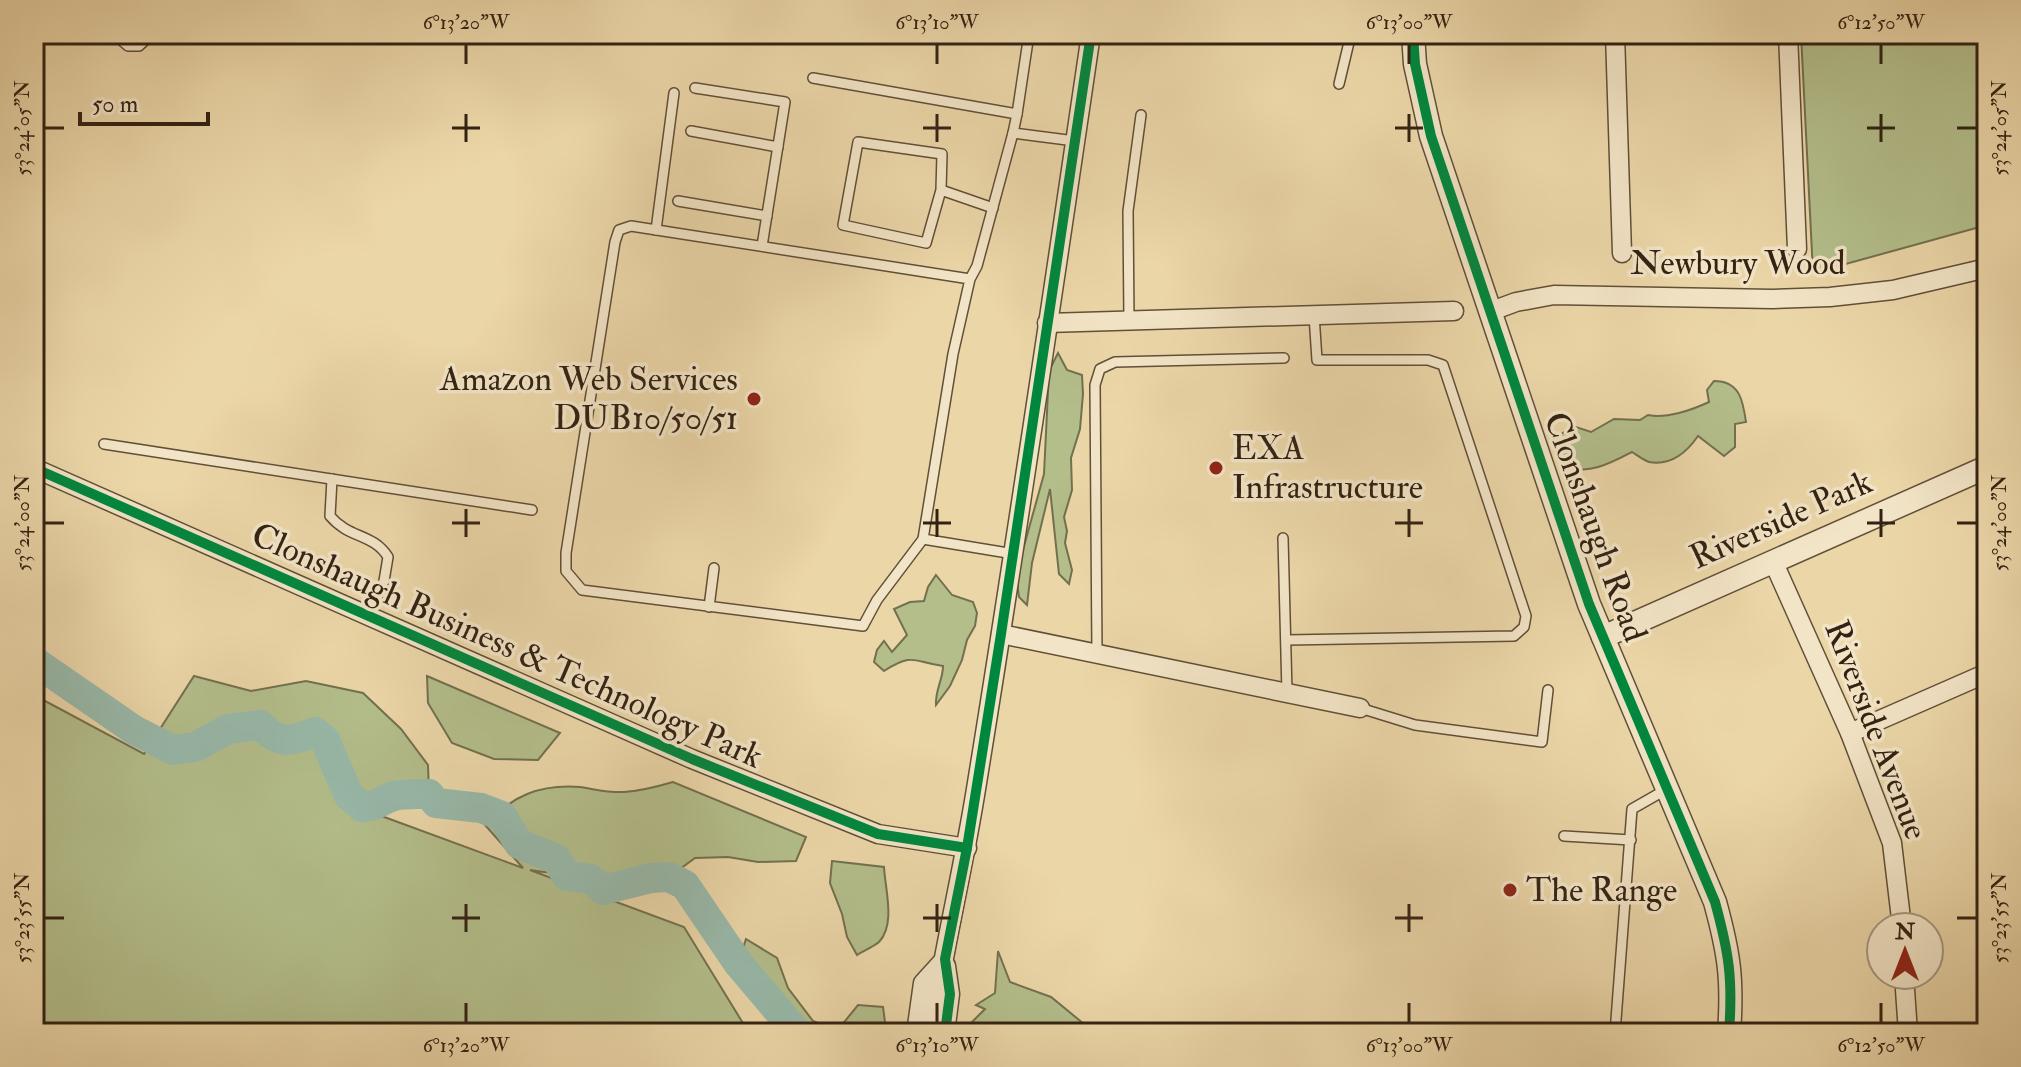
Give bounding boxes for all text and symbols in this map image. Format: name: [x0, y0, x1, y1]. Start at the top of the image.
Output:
text: 6°13'20"W: [423, 10, 510, 35]
text: 6°13'10"W: [895, 10, 979, 35]
text: 6°13'00"W: [1366, 10, 1453, 35]
text: 6°12'50"W: [1837, 10, 1925, 35]
scale bar: [80, 76, 208, 126]
text: 53°24'05"N: [10, 80, 35, 176]
text: 53°24'05"N: [1987, 80, 2012, 176]
text: 50 m: [92, 89, 139, 120]
street label: Newbury Wood: [1631, 242, 1846, 285]
place label: Amazon Web Services DUB10/50/51: [439, 358, 738, 440]
marker: Amazon Web Services DUB10/50/51: [745, 390, 763, 408]
street label: Clonshaugh Road: [1534, 406, 1657, 648]
place label: EXA Infrastructure: [1232, 427, 1423, 509]
marker: EXA Infrastructure: [1207, 459, 1225, 477]
street label: Riverside Park: [1683, 461, 1879, 579]
text: 53°24'00"N: [10, 475, 35, 571]
text: 53°24'00"N: [1987, 475, 2012, 571]
street label: Clonshaugh Business & Technology Park: [245, 514, 769, 778]
street label: Riverside Avenue: [1814, 614, 1938, 846]
place label: The Range: [1526, 869, 1677, 912]
text: 53°23'55"N: [10, 873, 35, 963]
text: 53°23'55"N: [1987, 873, 2012, 963]
marker: The Range: [1501, 881, 1519, 899]
north arrow: [1865, 911, 1945, 991]
text: N: [1894, 918, 1915, 946]
text: 6°13'20"W: [423, 1033, 510, 1058]
text: 6°13'10"W: [895, 1033, 979, 1058]
text: 6°13'00"W: [1366, 1033, 1453, 1058]
text: 6°12'50"W: [1837, 1033, 1925, 1058]

